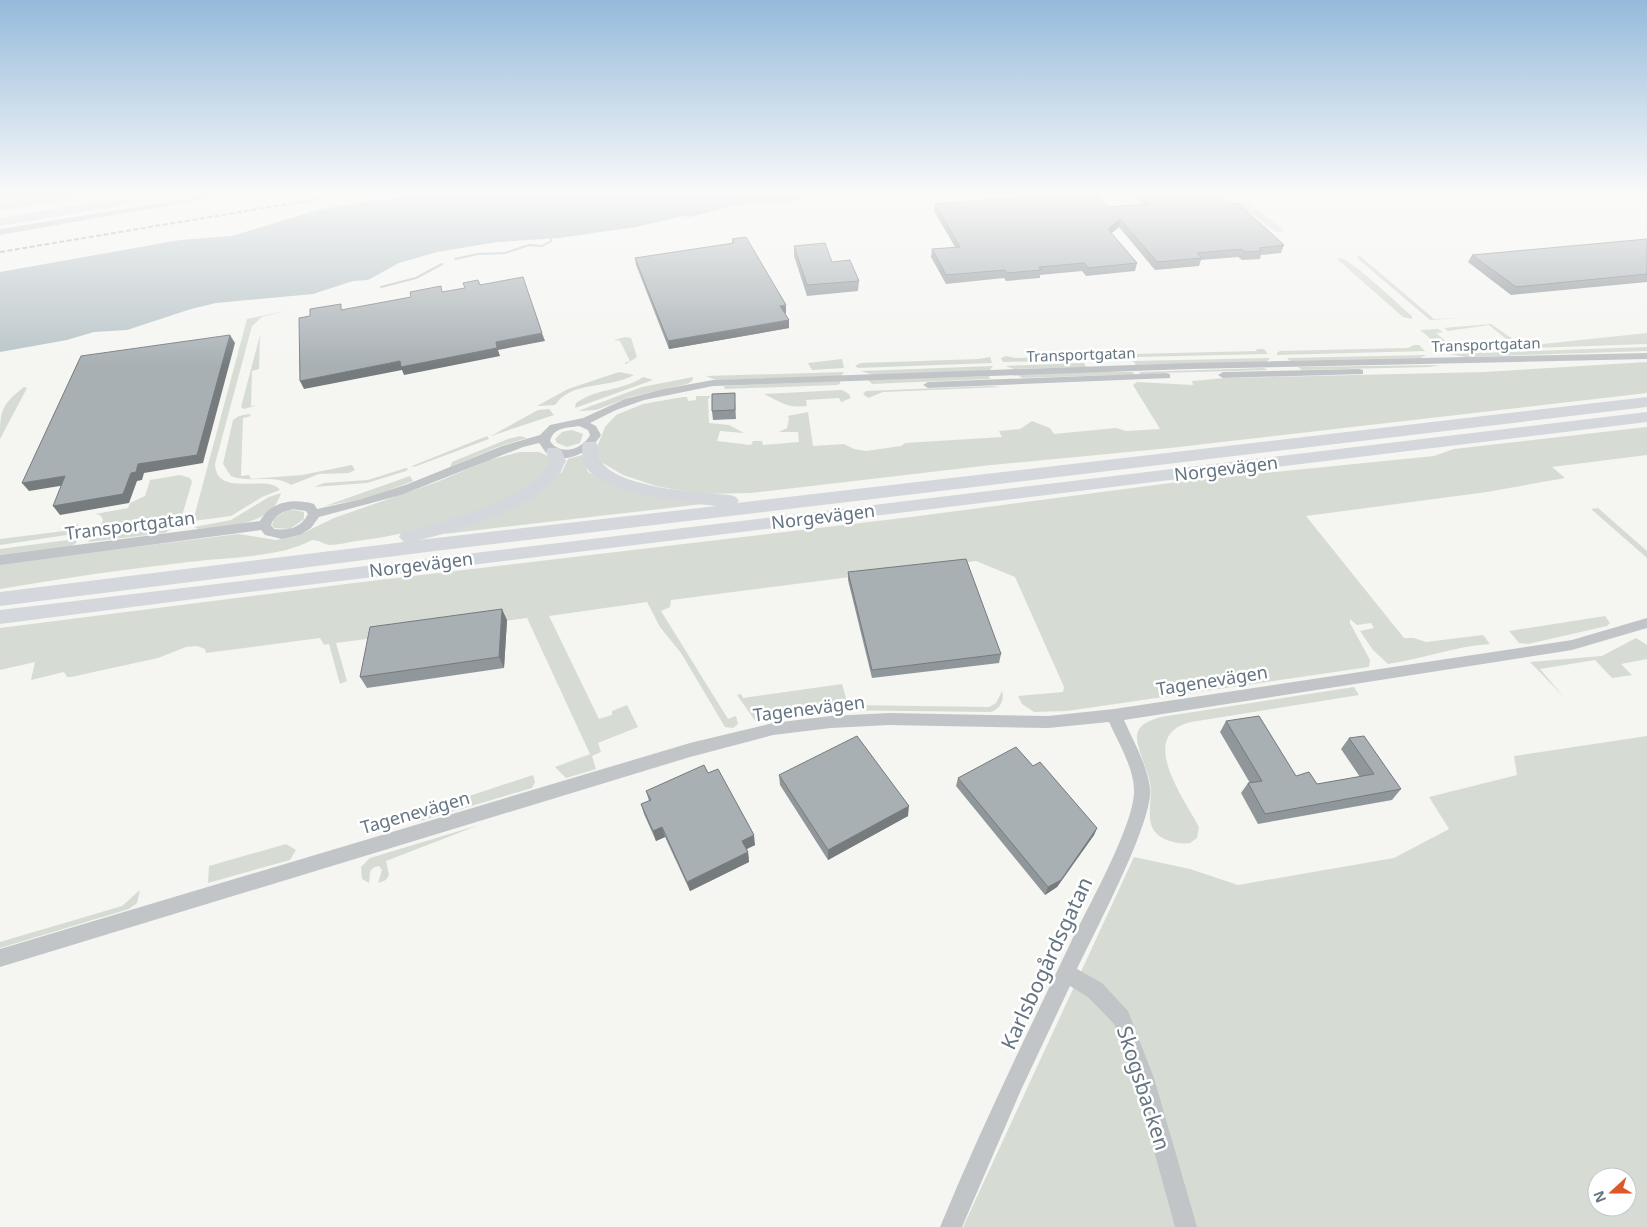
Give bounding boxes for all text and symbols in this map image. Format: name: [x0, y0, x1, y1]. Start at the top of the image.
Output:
street label: Transportgatan: [1431, 332, 1541, 356]
street label: Transportgatan: [1026, 342, 1136, 366]
street label: Norgevägen: [1173, 450, 1279, 486]
street label: Norgevägen: [770, 498, 876, 534]
street label: Transportgatan: [64, 505, 196, 545]
street label: Norgevägen: [368, 546, 474, 582]
street label: Tagenevägen: [1155, 659, 1269, 701]
street label: Tagenevägen: [752, 689, 866, 727]
street label: Tagenevägen: [358, 785, 472, 839]
street label: Karlsbogårdsgatan: [994, 872, 1098, 1054]
street label: Skogsbacken: [1111, 1022, 1177, 1154]
north arrow: [1587, 1167, 1637, 1217]
text: N: [1588, 1188, 1610, 1206]

